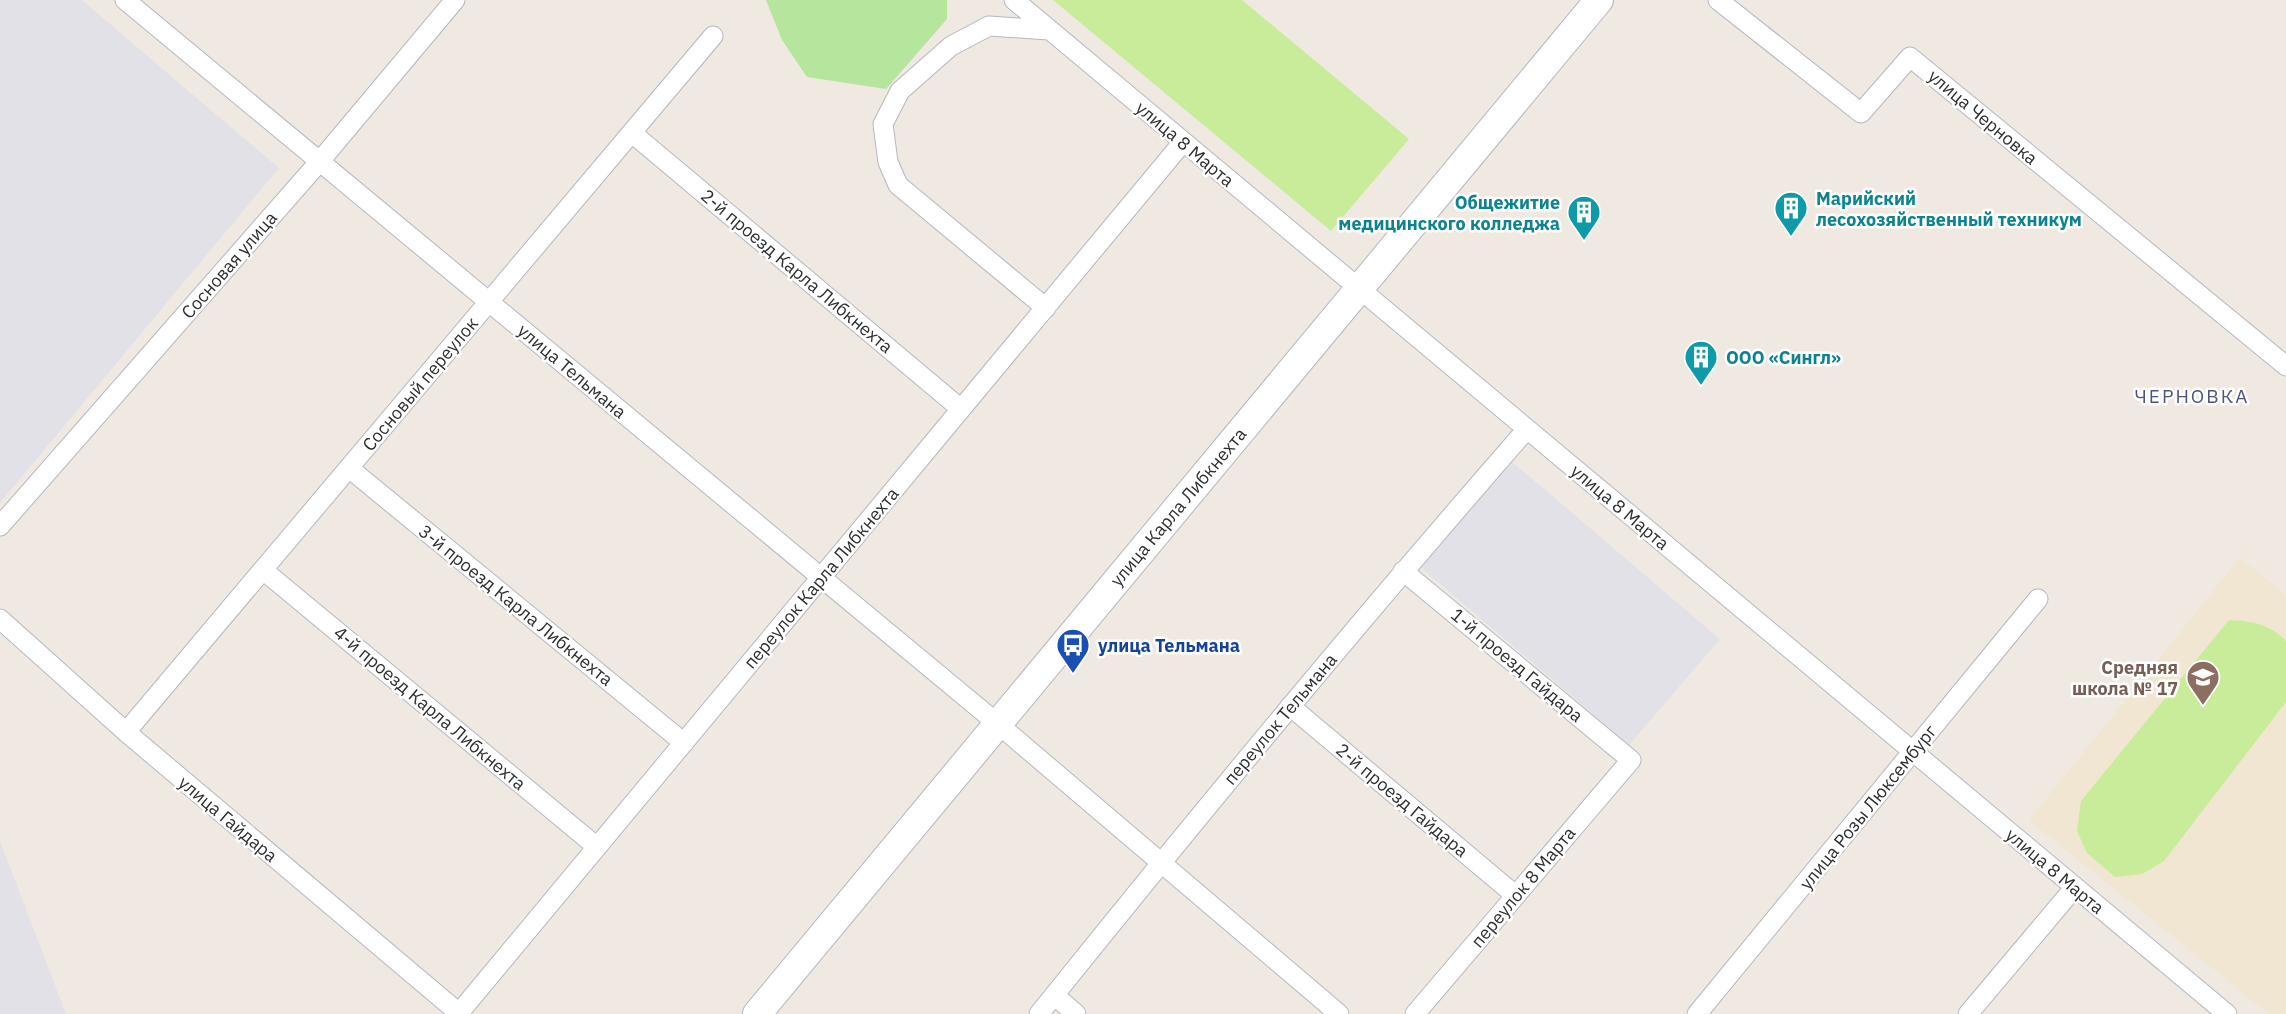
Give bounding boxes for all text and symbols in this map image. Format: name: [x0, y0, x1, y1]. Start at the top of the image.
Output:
street label: улица Черновка: [1923, 64, 2043, 170]
street label: улица 8 Марта: [1131, 96, 1239, 192]
street label: 2-й проезд Карла Либкнехта: [696, 184, 898, 358]
place label: Марийский лесохозяйственный техникум: [1816, 187, 2082, 231]
building icon: Марийский лесохозяйственный техникум: [1772, 189, 1810, 238]
place label: Общежитие медицинского колледжа: [1338, 191, 1560, 235]
building icon: Общежитие медицинского колледжа: [1565, 193, 1603, 242]
street label: Сосновая улица: [176, 206, 282, 323]
street label: Сосновый переулок: [357, 312, 483, 456]
street label: улица Тельмана: [513, 319, 631, 423]
building icon: ООО «Сингл»: [1682, 338, 1720, 387]
place label: ООО «Сингл»: [1726, 346, 1841, 369]
district label: ЧЕРНОВКА: [2135, 384, 2249, 408]
street label: улица Карла Либкнехта: [1105, 423, 1251, 591]
street label: улица 8 Марта: [1566, 459, 1674, 555]
street label: переулок Карла Либкнехта: [738, 482, 904, 673]
street label: 3-й проезд Карла Либкнехта: [414, 519, 618, 691]
street label: 1-й проезд Гайдара: [1446, 603, 1588, 727]
street label: 4-й проезд Карла Либкнехта: [329, 621, 531, 795]
bus stop icon: улица Тельмана: [1054, 626, 1092, 675]
place label: улица Тельмана: [1098, 634, 1240, 657]
street label: переулок Тельмана: [1218, 648, 1342, 789]
place label: Средняя школа № 17: [2072, 656, 2178, 700]
school or university icon: Средняя школа № 17: [2184, 658, 2222, 707]
street label: улица Розы Люксембург: [1794, 720, 1942, 894]
street label: 2-й проезд Гайдара: [1331, 738, 1473, 862]
street label: улица Гайдара: [174, 771, 282, 867]
street label: переулок 8 Марта: [1466, 822, 1581, 952]
street label: улица 8 Марта: [2001, 823, 2109, 919]

